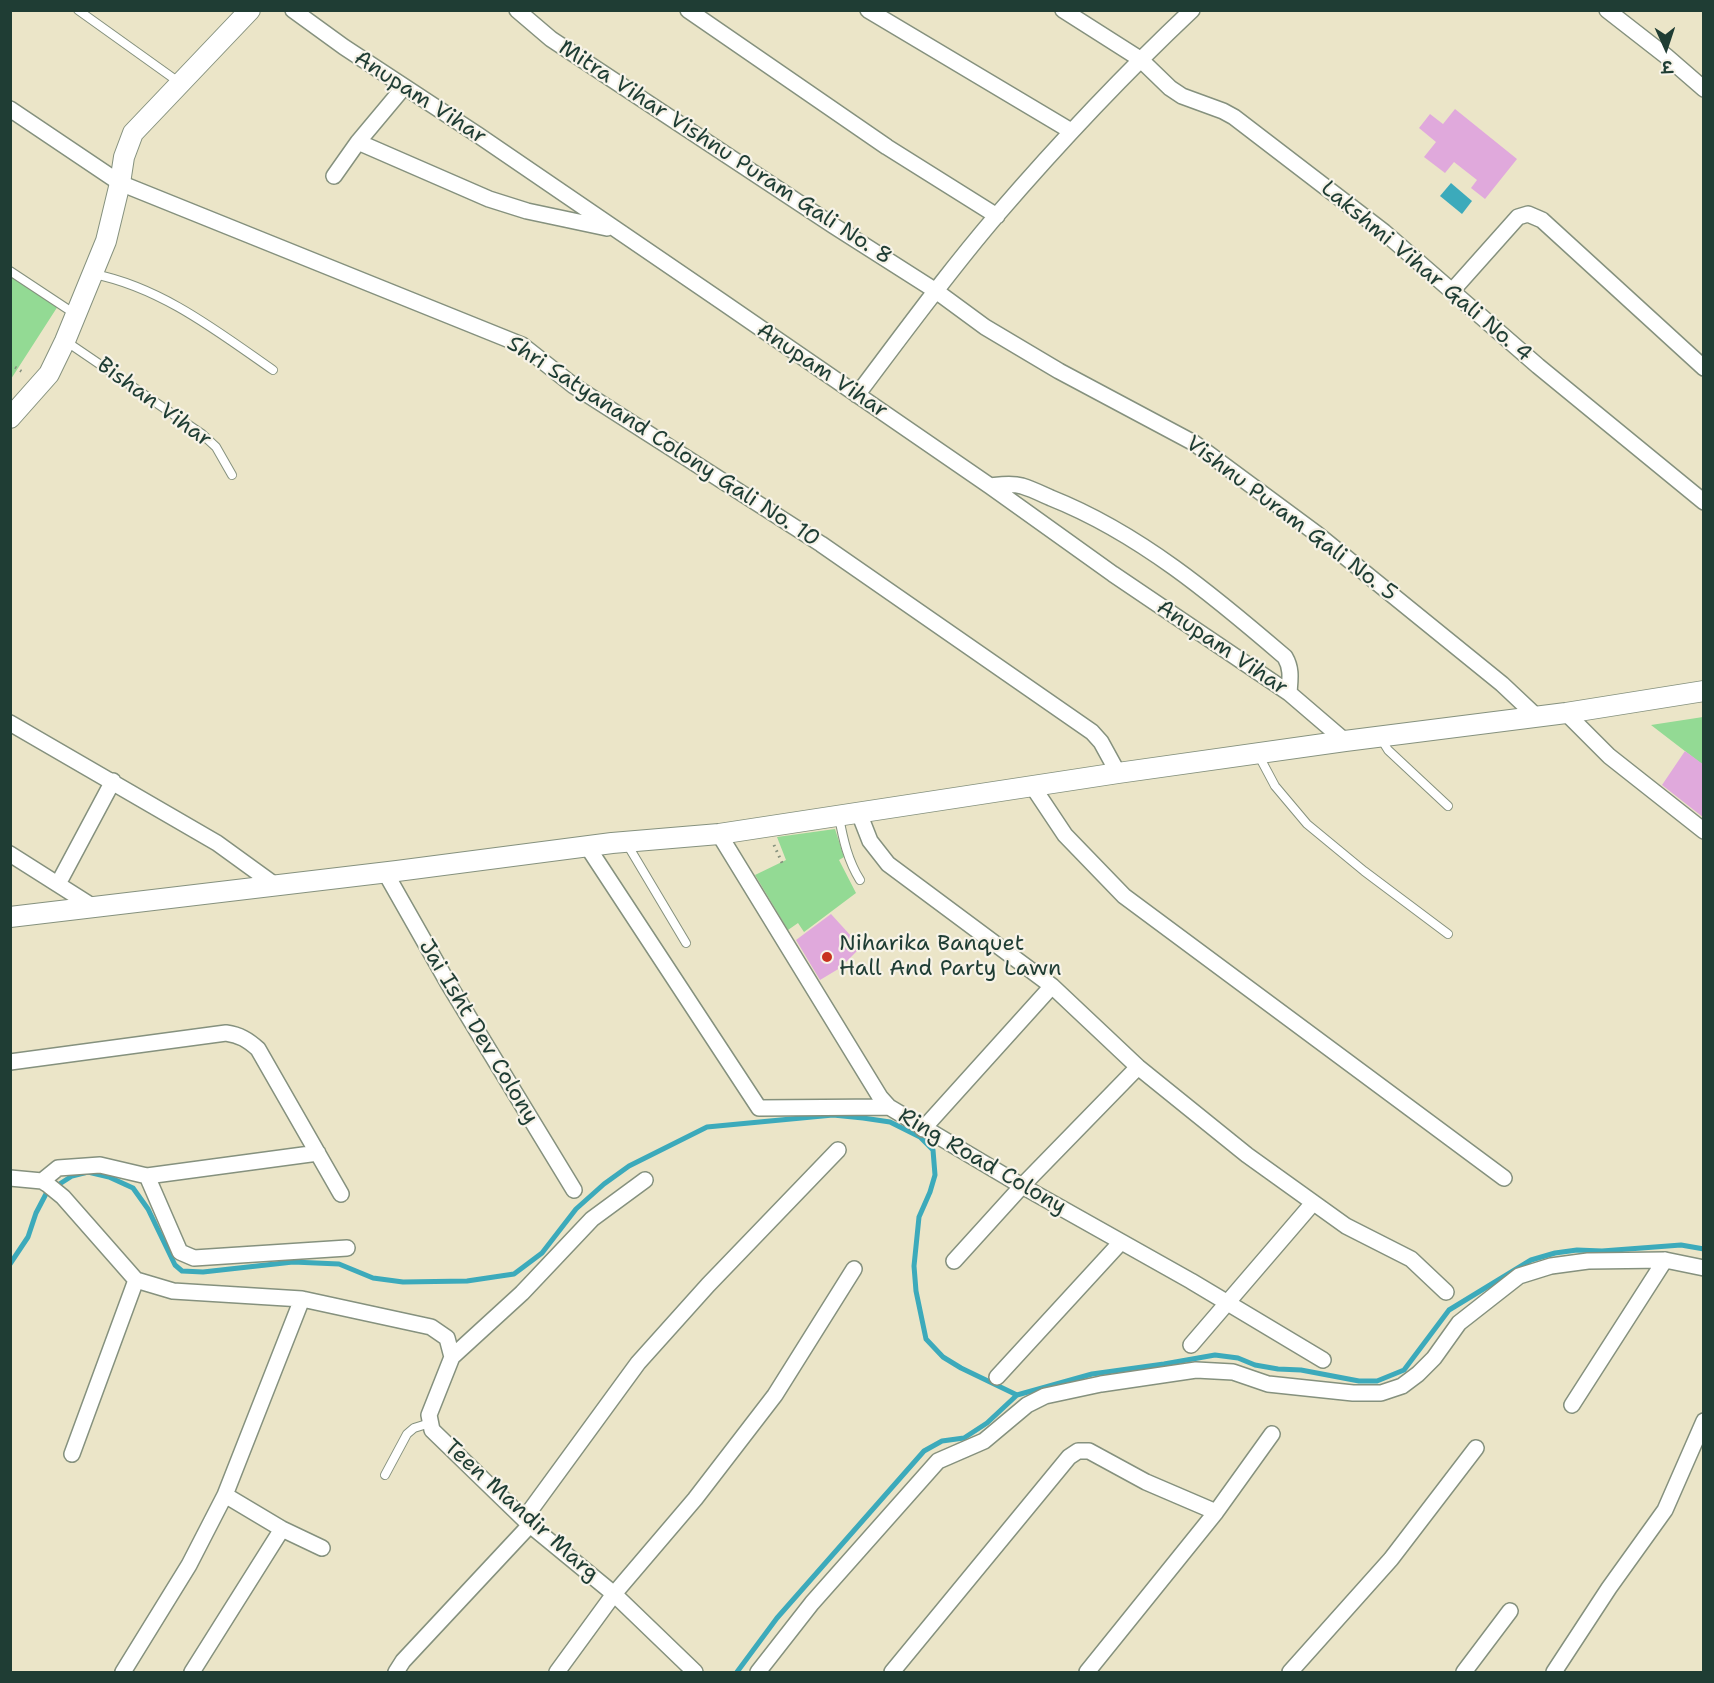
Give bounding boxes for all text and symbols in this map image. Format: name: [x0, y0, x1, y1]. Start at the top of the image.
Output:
north arrow: [1636, 18, 1696, 78]
street label: Mitra Vihar Vishnu Puram Gali No. 8: [553, 35, 897, 271]
street label: Anupam Vihar: [349, 45, 491, 151]
text: उ: [1661, 56, 1673, 77]
street label: Lakshmi Vihar Gali No. 4: [1315, 176, 1537, 368]
street label: Anupam Vihar: [751, 317, 893, 425]
street label: Shri Satyanand Colony Gali No. 10: [502, 331, 824, 553]
street label: Bishan Vihar: [91, 352, 217, 454]
street label: Vishnu Puram Gali No. 5: [1180, 431, 1402, 607]
street label: Anupam Vihar: [1151, 594, 1293, 702]
place label: Niharika Banquet Hall And Party Lawn: [839, 931, 1061, 982]
street label: Jai Isht Dev Colony: [412, 935, 544, 1129]
marker: Niharika Banquet Hall And Party Lawn: [820, 950, 834, 964]
street label: Ring Road Colony: [893, 1103, 1071, 1221]
street label: Teen Mandir Marg: [438, 1434, 604, 1588]

